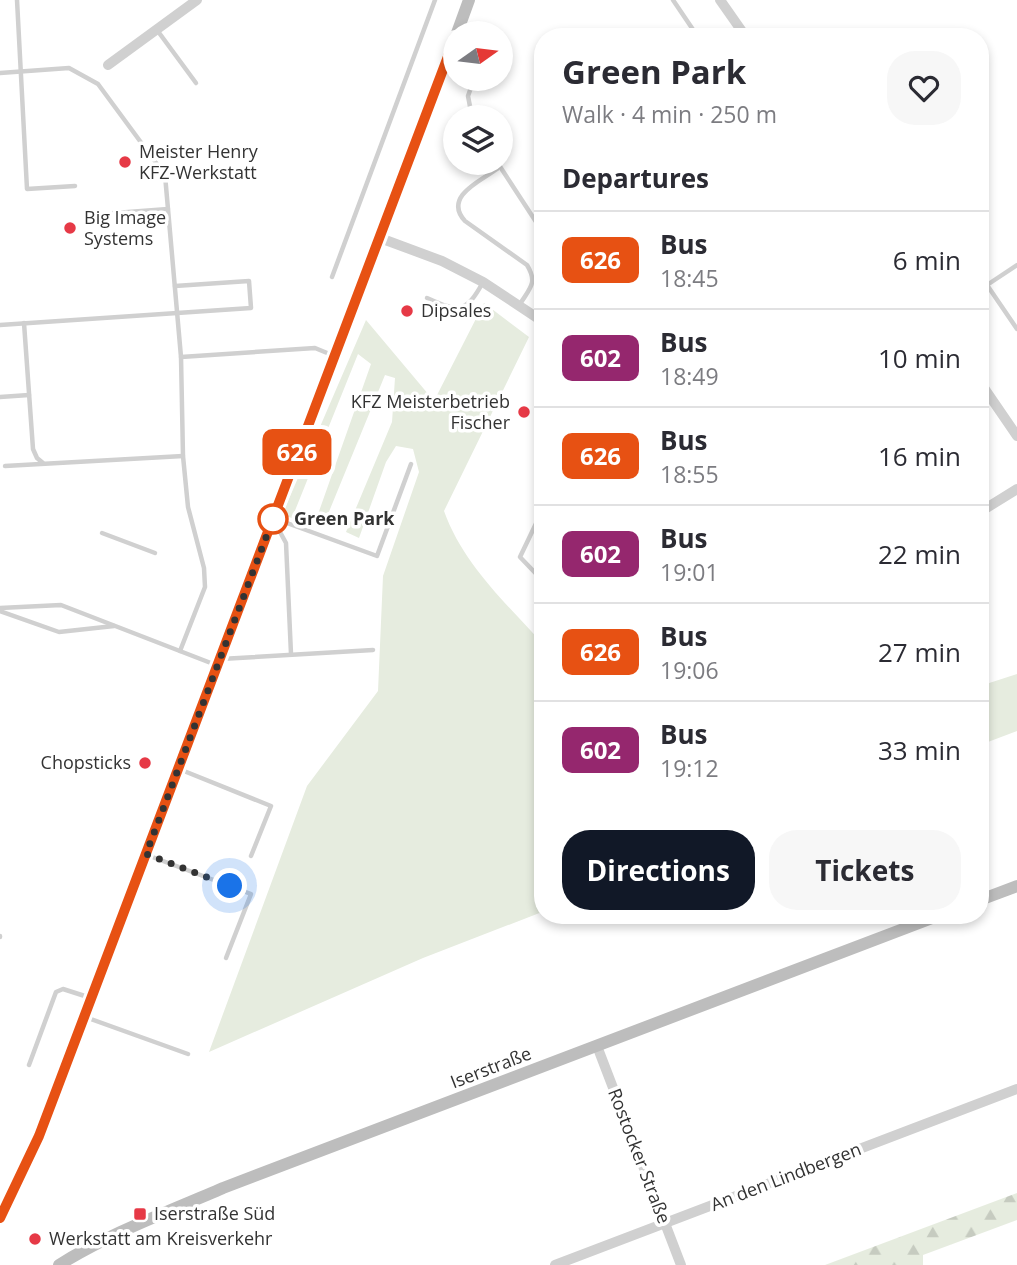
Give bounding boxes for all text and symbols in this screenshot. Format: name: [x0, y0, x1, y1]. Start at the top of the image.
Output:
north arrow: [443, 21, 513, 91]
map controls: [443, 21, 513, 175]
text: Green Park: [562, 49, 746, 94]
button: heart: [887, 51, 961, 125]
text: Walk · 4 min · 250 m: [562, 98, 777, 130]
button: layers: [443, 105, 513, 175]
place label: Meister Henry KFZ-Werkstatt: [139, 139, 259, 184]
marker: Meister Henry KFZ-Werkstatt: [117, 154, 133, 170]
text: Departures: [562, 160, 709, 196]
place label: Big Image Systems: [84, 205, 166, 250]
marker: Big Image Systems: [62, 220, 78, 236]
text: Bus: [660, 226, 707, 262]
text: 6 min: [893, 242, 961, 278]
text: 626: [580, 243, 621, 276]
text: 18:45: [660, 262, 719, 294]
place label: Dipsales: [421, 298, 491, 322]
marker: Dipsales: [399, 303, 415, 319]
text: Bus: [660, 324, 707, 360]
text: 10 min: [878, 340, 961, 376]
text: 602: [580, 341, 621, 374]
text: 18:49: [660, 360, 719, 392]
place label: KFZ Meisterbetrieb Fischer: [351, 389, 511, 434]
marker: KFZ Meisterbetrieb Fischer: [516, 404, 532, 420]
text: Bus: [660, 422, 707, 458]
line badge: 626: [257, 429, 337, 475]
text: 626: [276, 435, 318, 468]
text: 16 min: [878, 438, 961, 474]
text: 626: [580, 439, 621, 472]
text: 18:55: [660, 458, 719, 490]
marker: Green Park: [258, 504, 288, 534]
place label: Green Park: [294, 506, 395, 530]
text: Bus: [660, 520, 707, 556]
text: 22 min: [878, 536, 961, 572]
text: 602: [580, 537, 621, 570]
text: 19:01: [660, 556, 719, 588]
text: Bus: [660, 618, 707, 654]
text: 27 min: [878, 634, 961, 670]
text: 626: [580, 635, 621, 668]
text: 19:06: [660, 654, 719, 686]
text: Bus: [660, 716, 707, 752]
text: 33 min: [878, 732, 961, 768]
text: 602: [580, 733, 621, 766]
place label: Chopsticks: [41, 750, 131, 774]
text: 19:12: [660, 752, 719, 784]
marker: Chopsticks: [137, 755, 153, 771]
button: Directions: [562, 830, 755, 910]
button: Tickets: [769, 830, 961, 910]
your location: [212, 868, 247, 903]
street label: Iserstraße: [447, 1041, 535, 1093]
street label: Rostocker Straße: [603, 1085, 677, 1227]
street label: An den Lindbergen: [707, 1136, 864, 1216]
place label: Iserstraße Süd: [154, 1201, 275, 1225]
marker: Iserstraße Süd: [132, 1206, 148, 1222]
place label: Werkstatt am Kreisverkehr: [49, 1226, 273, 1250]
marker: Werkstatt am Kreisverkehr: [27, 1231, 43, 1247]

